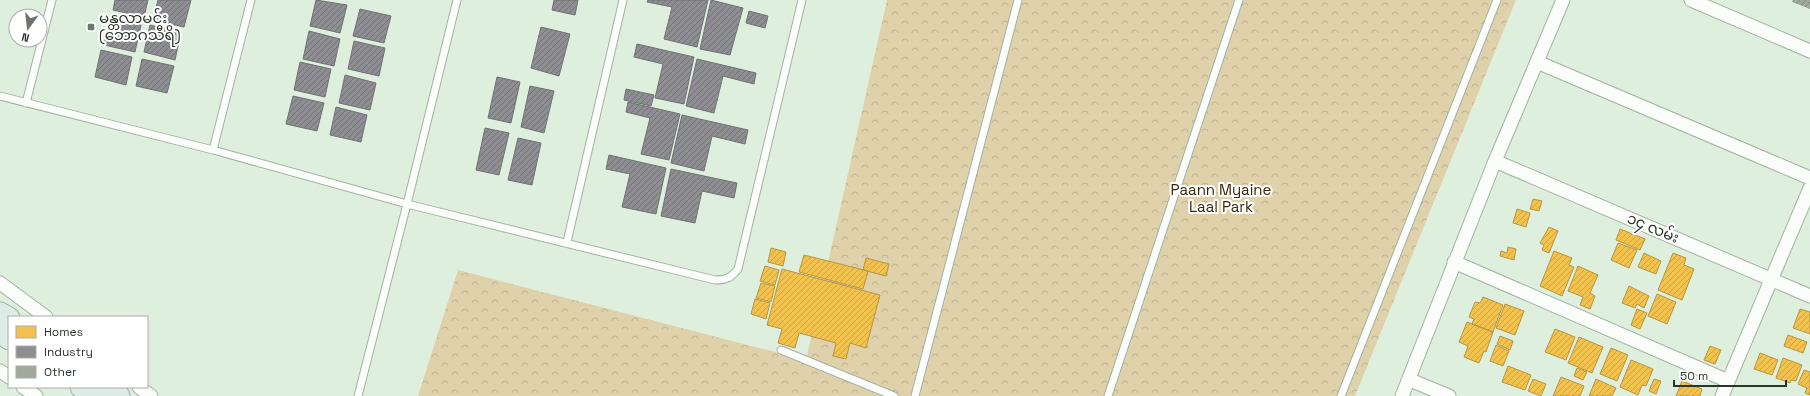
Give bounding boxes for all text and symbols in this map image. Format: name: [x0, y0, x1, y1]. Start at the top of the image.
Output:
north arrow: [8, 8, 48, 48]
place label: မန္တလာမင်း (ဘောဂသီရိ): [99, 8, 181, 47]
marker: မန္တလာမင်း (ဘောဂသီရိ): [86, 22, 96, 32]
text: N: [20, 30, 31, 45]
park label: Paann Myaine Laal Park: [1171, 180, 1272, 216]
street label: ၁၄ လမ်း: [1623, 208, 1682, 250]
legend: [8, 316, 148, 388]
text: Homes: [44, 324, 83, 340]
text: Industry: [44, 344, 93, 360]
scale bar: [1674, 362, 1786, 388]
text: Other: [44, 364, 77, 380]
text: 50 m: [1680, 368, 1708, 384]

